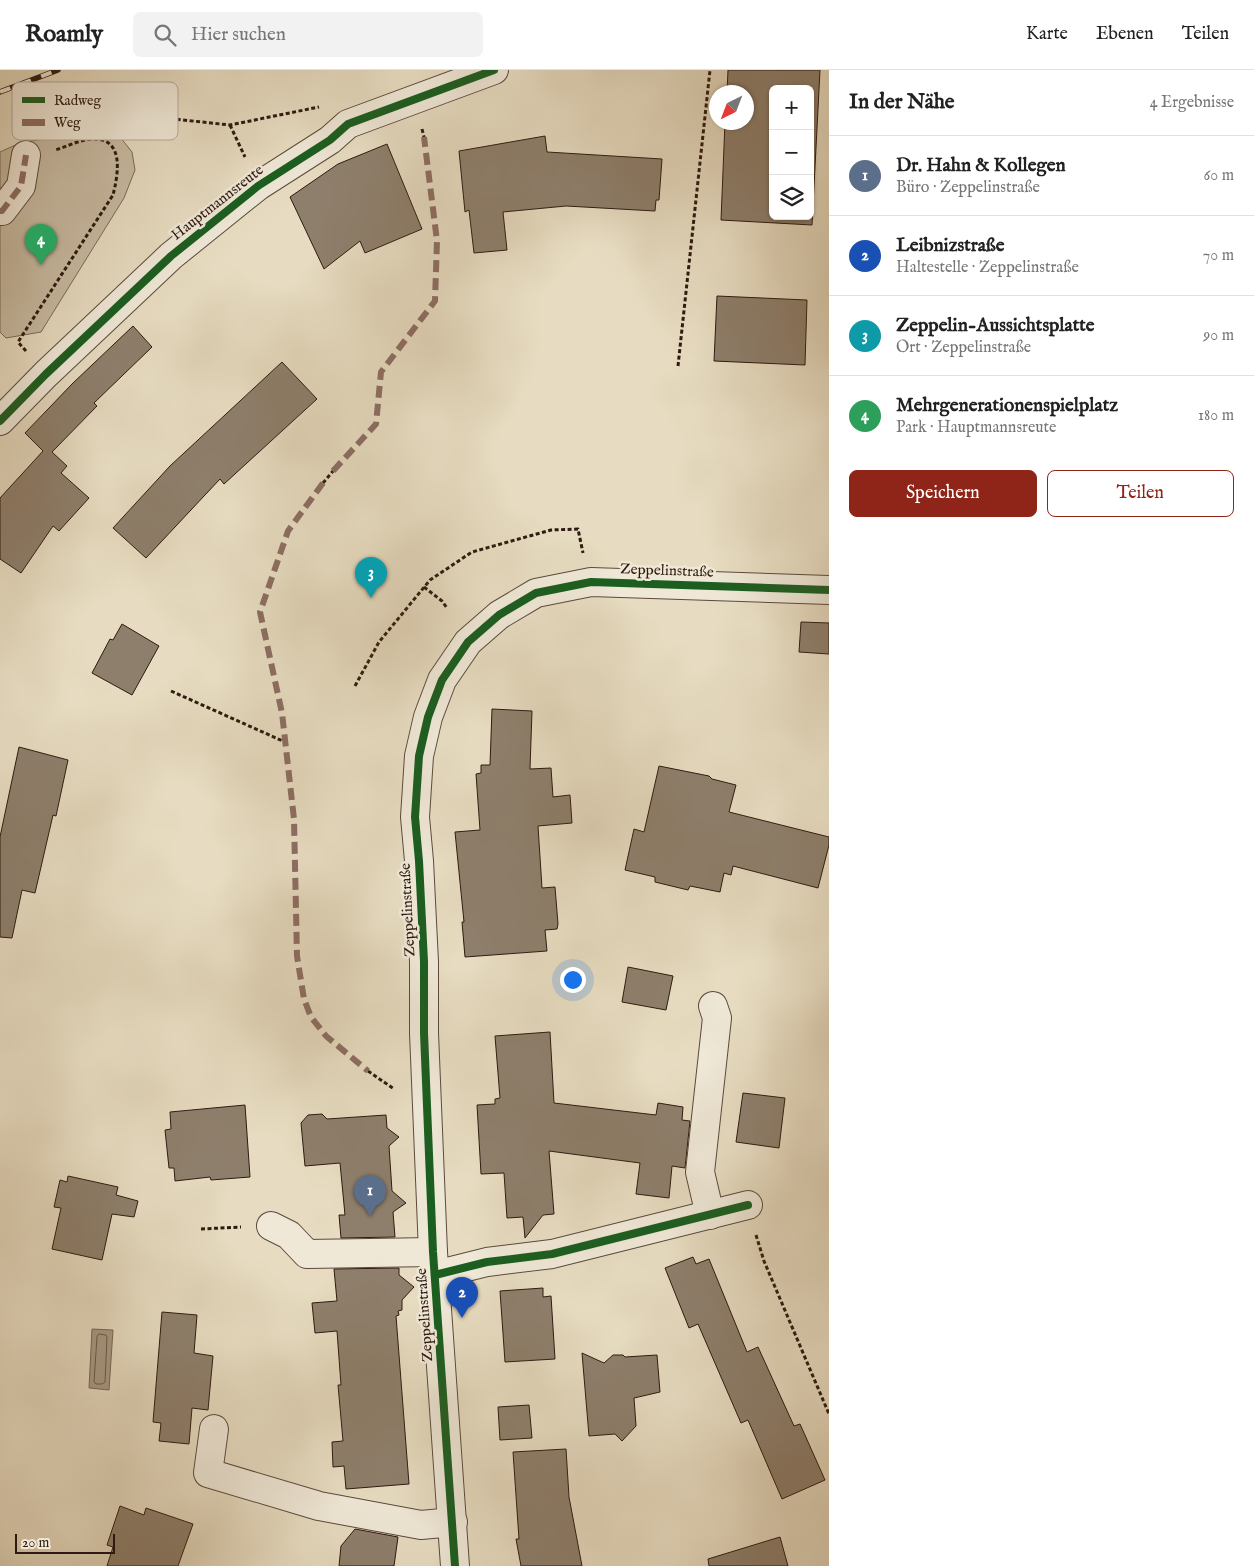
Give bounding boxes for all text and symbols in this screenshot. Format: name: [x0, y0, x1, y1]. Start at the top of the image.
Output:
search box: [133, 12, 483, 57]
text: Roamly: [25, 19, 103, 50]
icon: search: [151, 21, 179, 49]
text: Hier suchen: [191, 23, 286, 47]
text: Karte: [1026, 23, 1068, 46]
text: Ebenen: [1096, 23, 1154, 46]
text: Teilen: [1182, 23, 1229, 46]
legend: [12, 82, 178, 140]
north arrow: [709, 85, 754, 130]
map controls: [769, 85, 814, 220]
button: +: [769, 85, 814, 130]
text: In der Nähe: [849, 89, 955, 116]
text: Radweg: [54, 92, 102, 110]
text: 4 Ergebnisse: [1150, 93, 1234, 113]
text: Weg: [54, 114, 81, 132]
button: −: [769, 130, 814, 175]
text: Dr. Hahn & Kollegen: [896, 154, 1066, 178]
street label: Hauptmannsreute: [167, 160, 267, 244]
text: 1: [862, 166, 868, 186]
text: 60 m: [1204, 166, 1234, 186]
button: layers: [769, 175, 814, 220]
text: Büro · Zeppelinstraße: [896, 178, 1040, 198]
pin: 4: [25, 224, 57, 265]
text: Leibnizstraße: [896, 234, 1004, 258]
text: 2: [861, 246, 869, 266]
text: 70 m: [1203, 246, 1234, 266]
text: Haltestelle · Zeppelinstraße: [896, 258, 1079, 278]
text: Zeppelin-Aussichtsplatte: [896, 314, 1094, 338]
text: 3: [862, 326, 868, 346]
text: 90 m: [1203, 326, 1234, 346]
text: Ort · Zeppelinstraße: [896, 338, 1031, 358]
text: Mehrgenerationenspielplatz: [896, 394, 1118, 418]
text: 4: [861, 406, 869, 426]
text: 180 m: [1198, 406, 1234, 426]
text: Park · Hauptmannsreute: [896, 418, 1056, 438]
button: Speichern: [849, 470, 1037, 517]
button: Teilen: [1047, 470, 1234, 517]
pin: 3: [355, 557, 387, 598]
street label: Zeppelinstraße: [620, 559, 714, 582]
street label: Zeppelinstraße: [396, 863, 419, 957]
your location: [560, 967, 586, 993]
pin: 1: [354, 1175, 386, 1216]
street label: Zeppelinstraße: [412, 1267, 437, 1362]
pin: 2: [446, 1277, 478, 1318]
scale bar: [15, 1531, 115, 1554]
text: 20 m: [22, 1534, 49, 1552]

